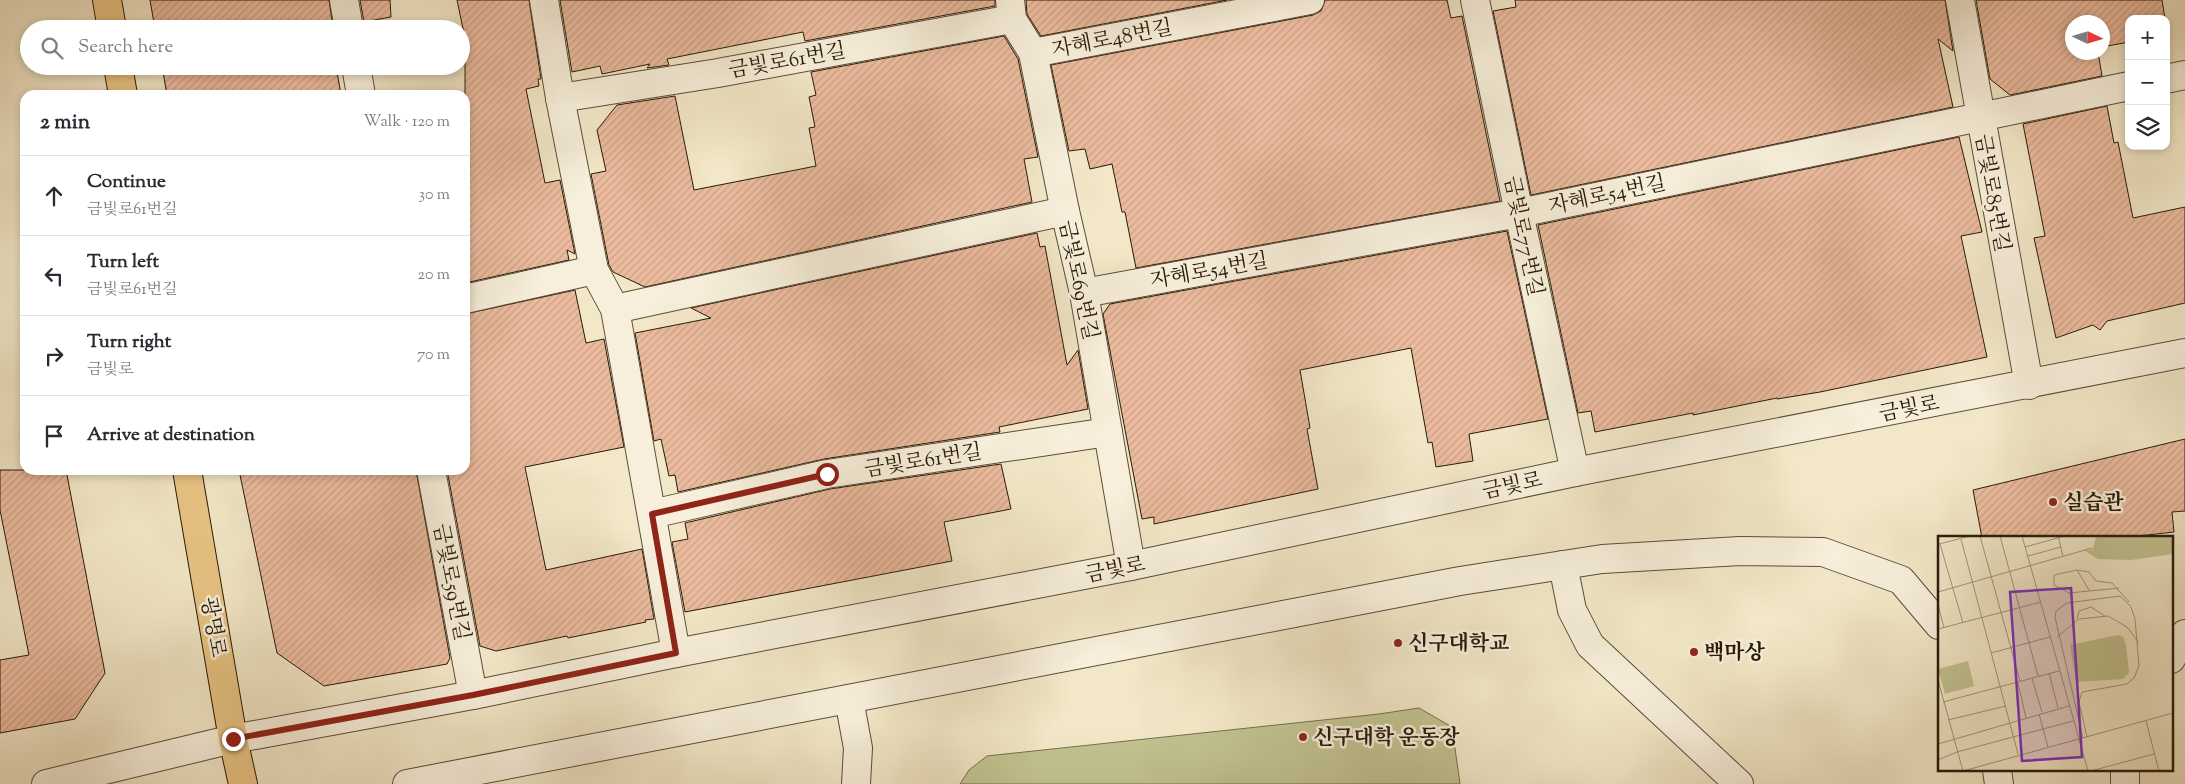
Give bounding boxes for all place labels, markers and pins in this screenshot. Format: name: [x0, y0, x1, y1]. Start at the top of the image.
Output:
place label: 실습관: [2063, 489, 2125, 519]
marker: 실습관: [2047, 496, 2059, 508]
place label: 신구대학교: [1408, 630, 1509, 660]
marker: 신구대학교: [1392, 637, 1404, 649]
place label: 백마상: [1704, 639, 1766, 669]
marker: 백마상: [1688, 646, 1700, 658]
place label: 신구대학 운동장: [1313, 724, 1460, 754]
marker: 신구대학 운동장: [1297, 731, 1309, 743]

